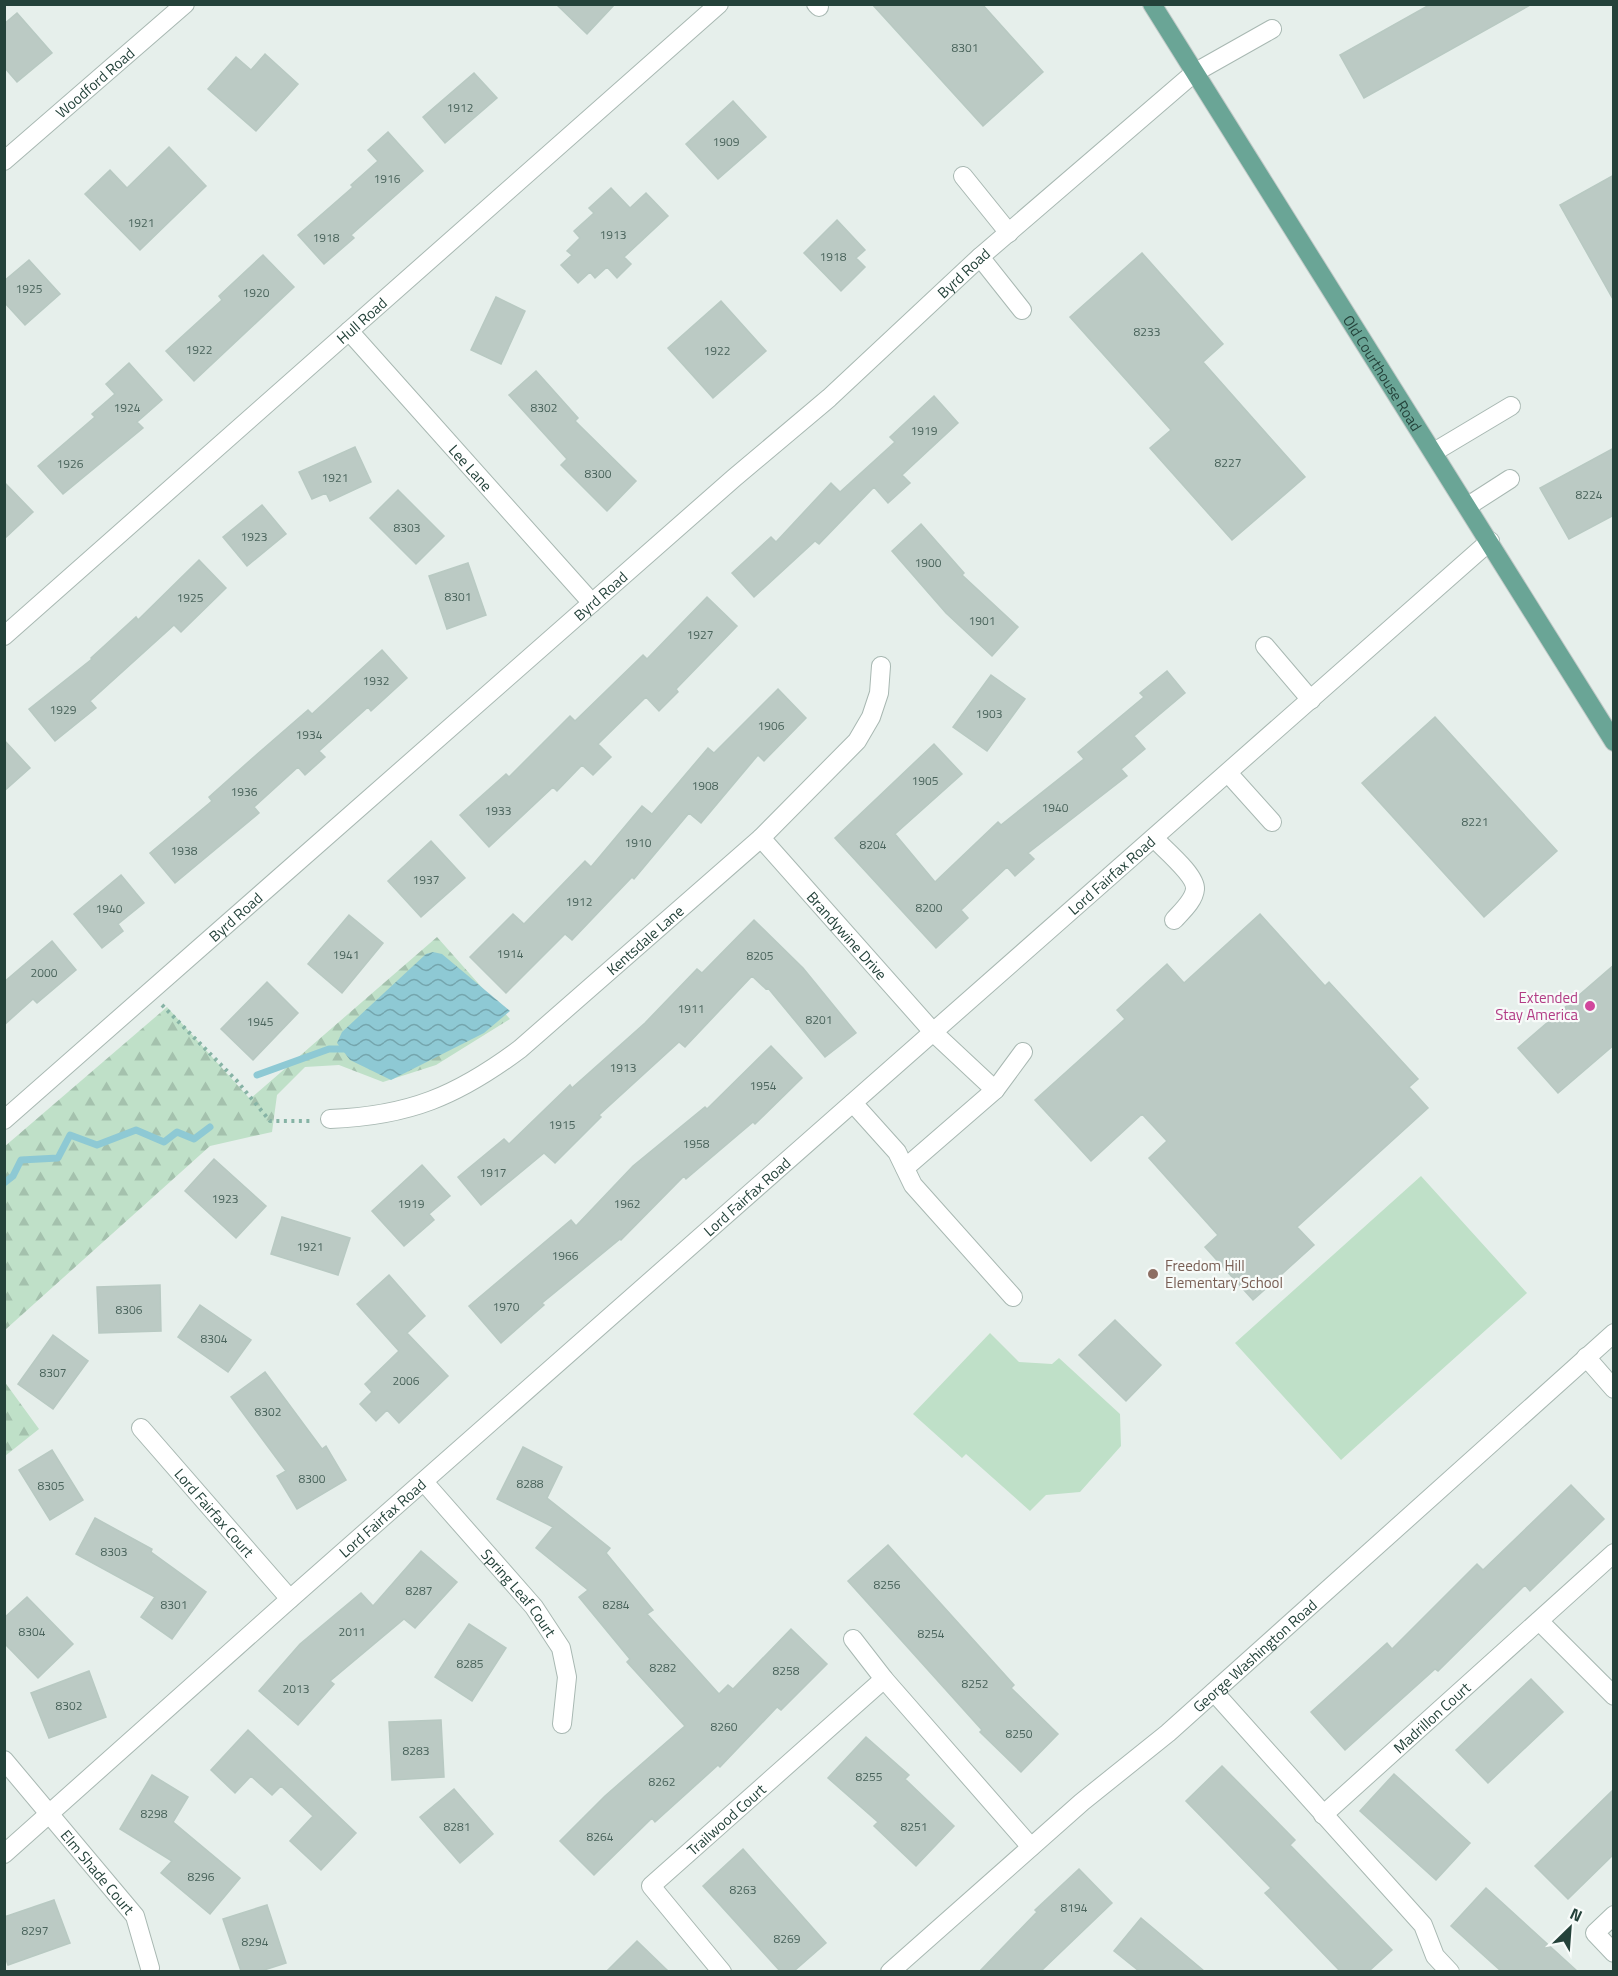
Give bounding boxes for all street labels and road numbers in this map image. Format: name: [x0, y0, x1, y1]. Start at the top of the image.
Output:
street label: Woodford Road: [50, 41, 139, 123]
street label: Byrd Road: [932, 242, 995, 303]
street label: Hull Road: [331, 291, 392, 349]
street label: Old Courthouse Road: [1338, 310, 1428, 435]
street label: Lee Lane: [444, 439, 498, 496]
street label: Byrd Road: [568, 565, 632, 626]
street label: Lord Fairfax Road: [1062, 830, 1160, 920]
street label: Byrd Road: [203, 886, 267, 947]
street label: Brandywine Drive: [802, 886, 893, 985]
street label: Kentsdale Lane: [601, 899, 689, 980]
street label: Lord Fairfax Road: [698, 1151, 795, 1241]
street label: Lord Fairfax Court: [169, 1463, 260, 1563]
street label: Lord Fairfax Road: [333, 1473, 431, 1563]
street label: Spring Leaf Court: [476, 1543, 563, 1642]
street label: George Washington Road: [1187, 1593, 1322, 1717]
street label: Madrillon Court: [1388, 1676, 1476, 1758]
street label: Trailwood Court: [682, 1777, 771, 1861]
street label: Elm Shade Court: [55, 1824, 141, 1920]

